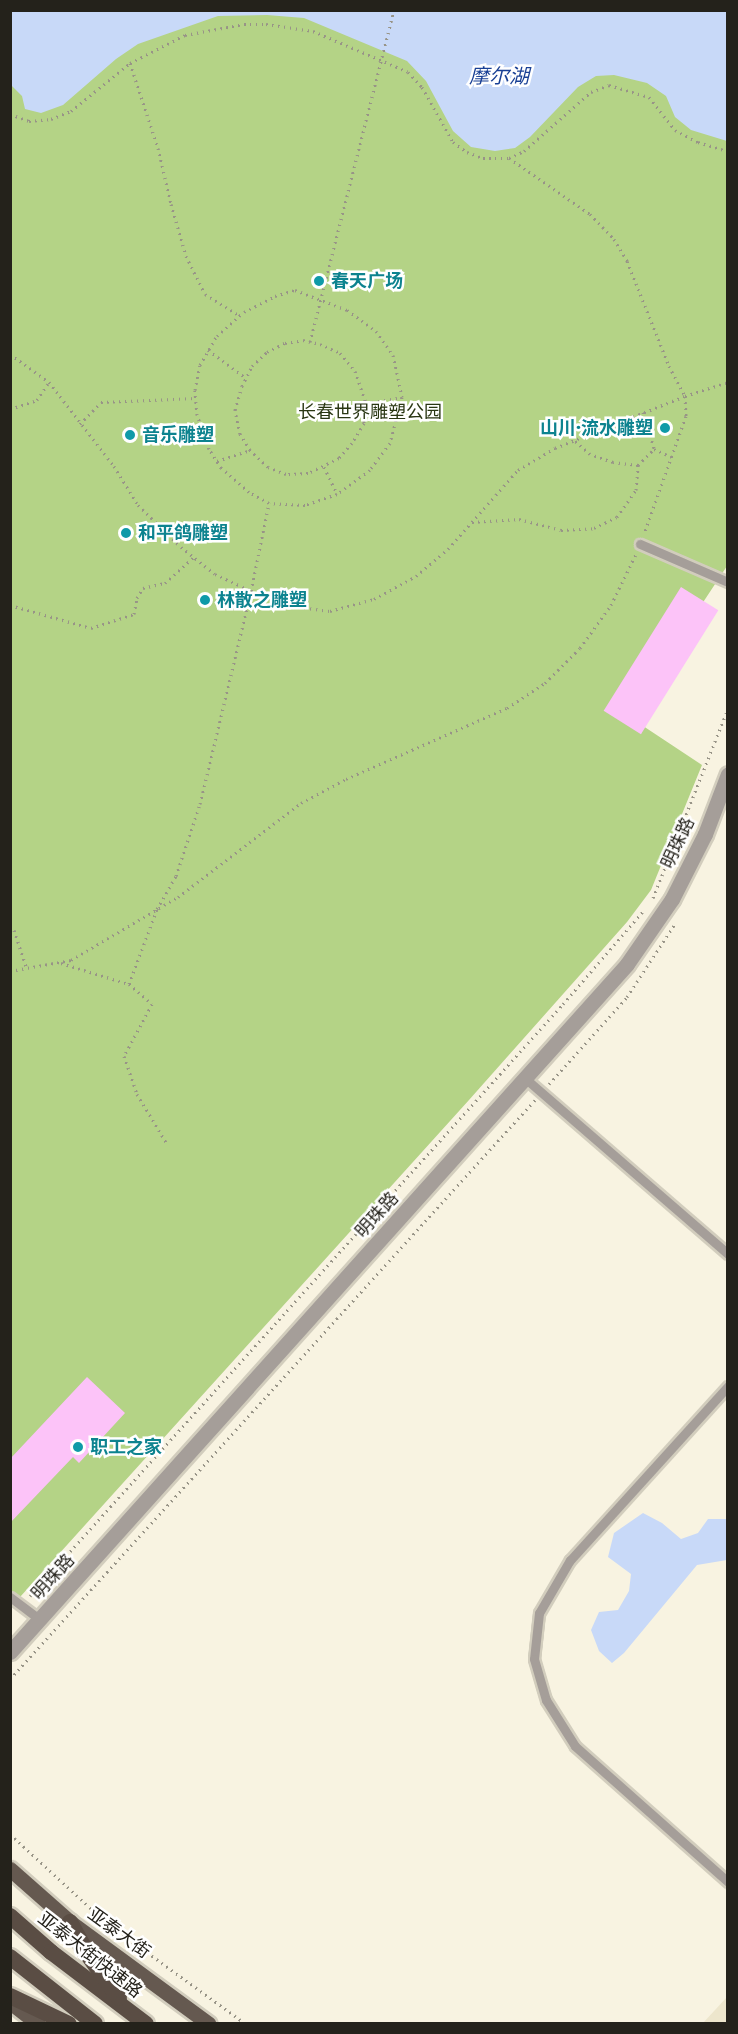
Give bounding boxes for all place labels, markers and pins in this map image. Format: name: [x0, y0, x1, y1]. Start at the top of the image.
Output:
place label: 春天广场: [331, 270, 403, 292]
marker: 春天广场: [312, 274, 326, 288]
place label: 山川·流水雕塑: [540, 417, 653, 439]
marker: 山川·流水雕塑: [658, 421, 672, 435]
place label: 音乐雕塑: [142, 424, 214, 446]
marker: 音乐雕塑: [123, 428, 137, 442]
place label: 和平鸽雕塑: [138, 522, 228, 544]
marker: 和平鸽雕塑: [119, 526, 133, 540]
place label: 林散之雕塑: [217, 589, 307, 611]
marker: 林散之雕塑: [198, 593, 212, 607]
place label: 职工之家: [90, 1436, 162, 1458]
marker: 职工之家: [71, 1440, 85, 1454]

